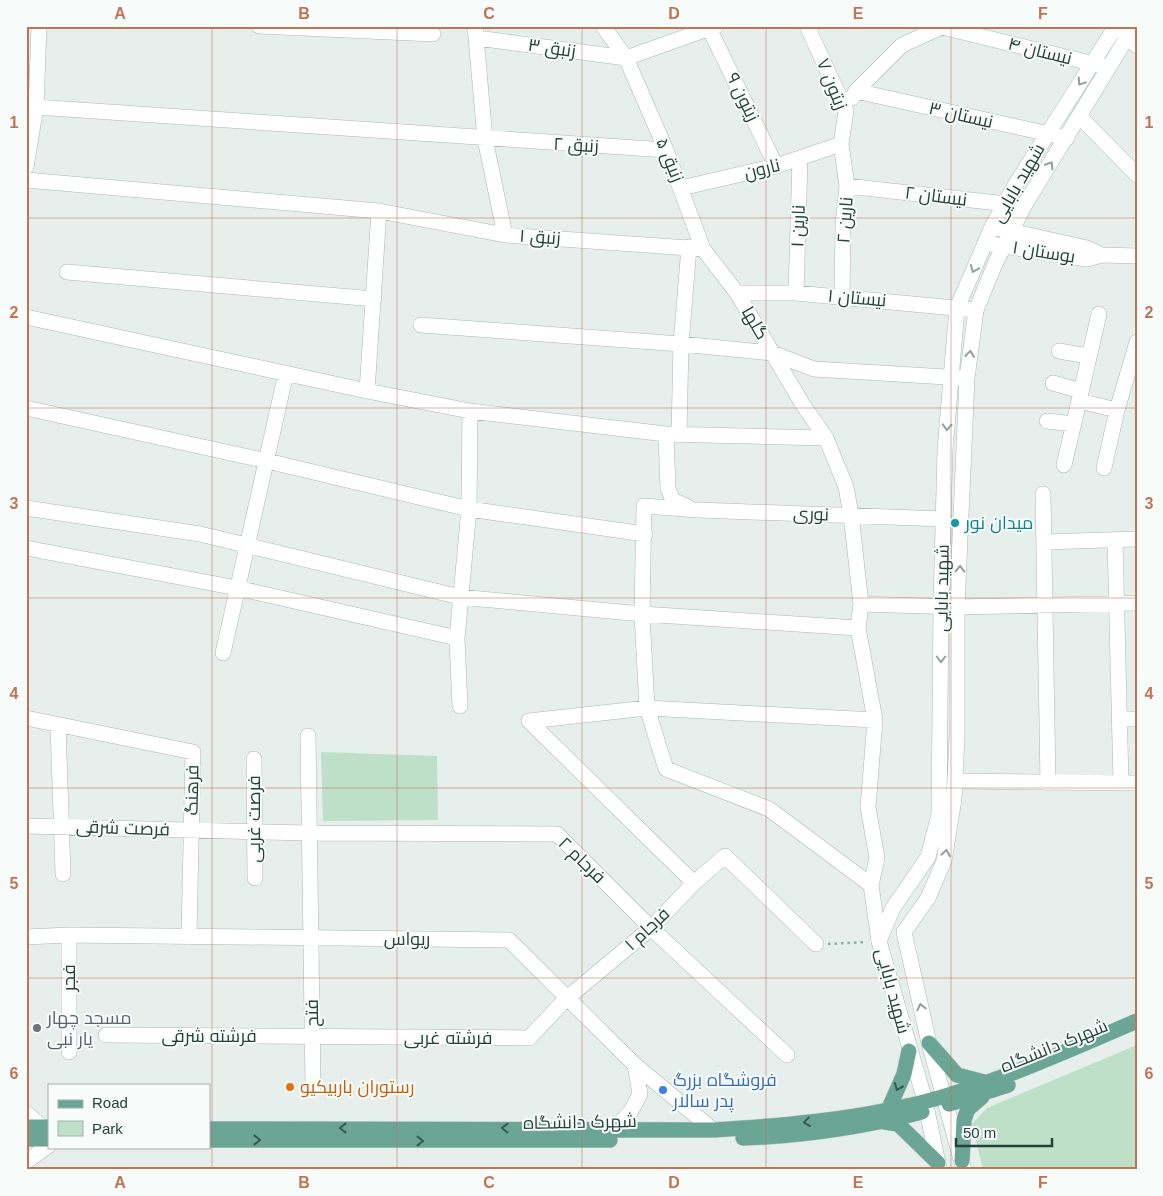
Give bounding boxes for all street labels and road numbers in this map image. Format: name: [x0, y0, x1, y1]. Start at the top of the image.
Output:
street label: نیستان ۴: [1006, 33, 1074, 70]
street label: زنبق ۳: [527, 35, 577, 63]
street label: زیتون ۷: [812, 55, 851, 113]
street label: زیتون ۹: [722, 69, 763, 125]
street label: نیستان ۳: [927, 98, 995, 133]
street label: زنبق ۲: [553, 134, 599, 158]
street label: زنبق ۵: [650, 135, 688, 186]
street label: شهید بابایی: [987, 140, 1049, 226]
street label: نارون: [742, 155, 782, 184]
street label: نیستان ۲: [904, 182, 968, 211]
street label: نارین ۲: [833, 196, 858, 244]
street label: نارین ۱: [787, 204, 810, 248]
street label: زنبق ۱: [518, 226, 561, 250]
street label: بوستان ۱: [1011, 237, 1077, 268]
street label: نیستان ۱: [827, 285, 887, 312]
street label: گلها: [737, 303, 772, 344]
street label: نوری: [793, 503, 829, 526]
street label: شهید بابایی: [931, 544, 954, 632]
street label: فرهنگ: [182, 765, 203, 816]
street label: فرصت غربی: [244, 775, 265, 863]
street label: فرصت شرقی: [76, 816, 170, 841]
street label: فرجام ۲: [553, 833, 610, 889]
street label: فرجام ۱: [621, 903, 675, 956]
street label: ریواس: [384, 929, 430, 950]
street label: شهید بابایی: [871, 946, 914, 1036]
street label: فجر: [59, 964, 80, 993]
street label: فتح: [302, 999, 324, 1027]
street label: شهرک دانشگاه: [998, 1015, 1111, 1077]
street label: فرشته شرقی: [161, 1026, 257, 1047]
street label: فرشته غربی: [404, 1028, 492, 1049]
street label: شهرک دانشگاه: [523, 1111, 637, 1134]

